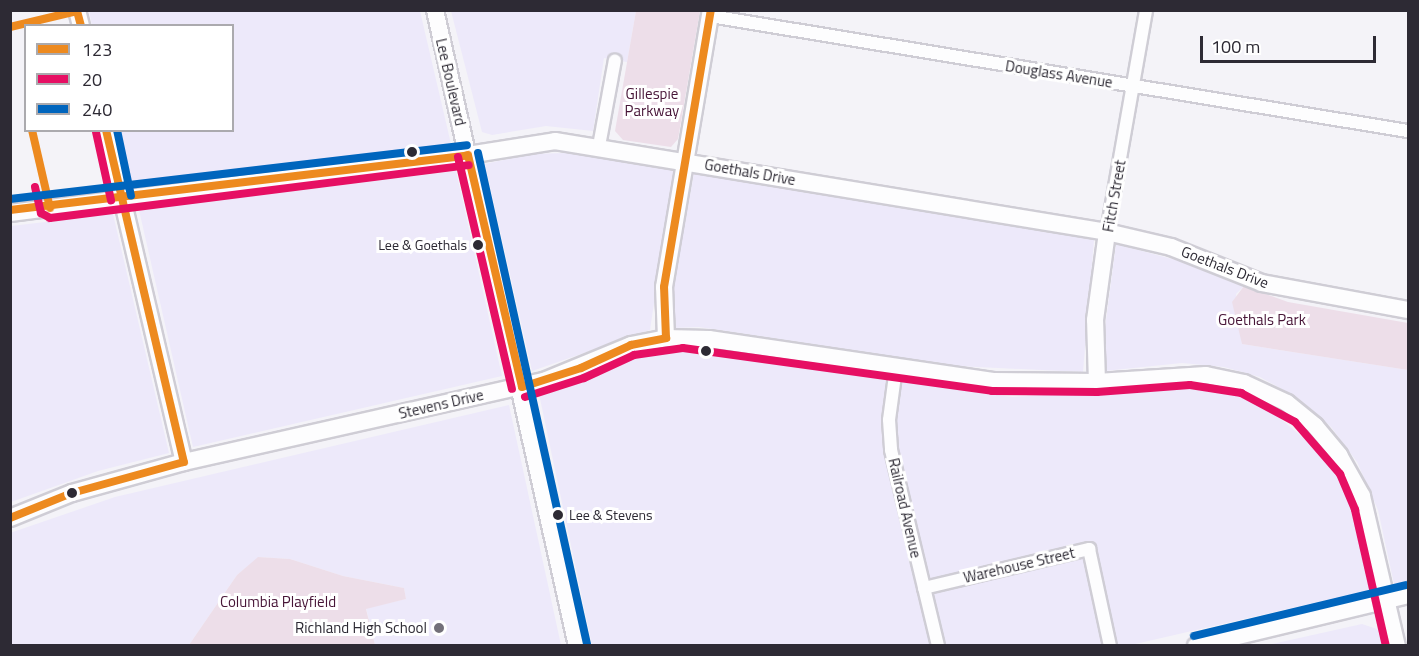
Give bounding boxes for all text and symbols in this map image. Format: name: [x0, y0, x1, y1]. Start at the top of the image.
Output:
legend: [24, 24, 234, 132]
scale bar: [1203, 24, 1378, 62]
text: 100 m: [1211, 33, 1260, 60]
text: 123: [82, 36, 112, 63]
street label: Lee Boulevard: [432, 37, 470, 127]
street label: Douglass Avenue: [1004, 57, 1114, 91]
text: 20: [82, 66, 102, 93]
park label: Gillespie Parkway: [625, 84, 679, 119]
text: 240: [82, 96, 112, 123]
unlabelled marker: [406, 146, 418, 158]
street label: Goethals Drive: [703, 155, 797, 189]
street label: Fitch Street: [1099, 158, 1129, 234]
place label: Lee & Goethals: [378, 237, 467, 253]
marker: Lee & Goethals: [472, 239, 484, 251]
street label: Goethals Drive: [1179, 242, 1271, 292]
park label: Goethals Park: [1218, 311, 1306, 329]
unlabelled marker: [700, 345, 712, 357]
street label: Stevens Drive: [397, 386, 485, 422]
street label: Railroad Avenue: [885, 456, 925, 560]
unlabelled marker: [66, 487, 78, 499]
place label: Lee & Stevens: [569, 507, 653, 523]
marker: Lee & Stevens: [552, 509, 564, 521]
street label: Warehouse Street: [962, 543, 1076, 587]
park label: Columbia Playfield: [220, 593, 336, 611]
place label: Richland High School: [295, 619, 427, 637]
marker: Richland High School: [432, 621, 446, 635]

